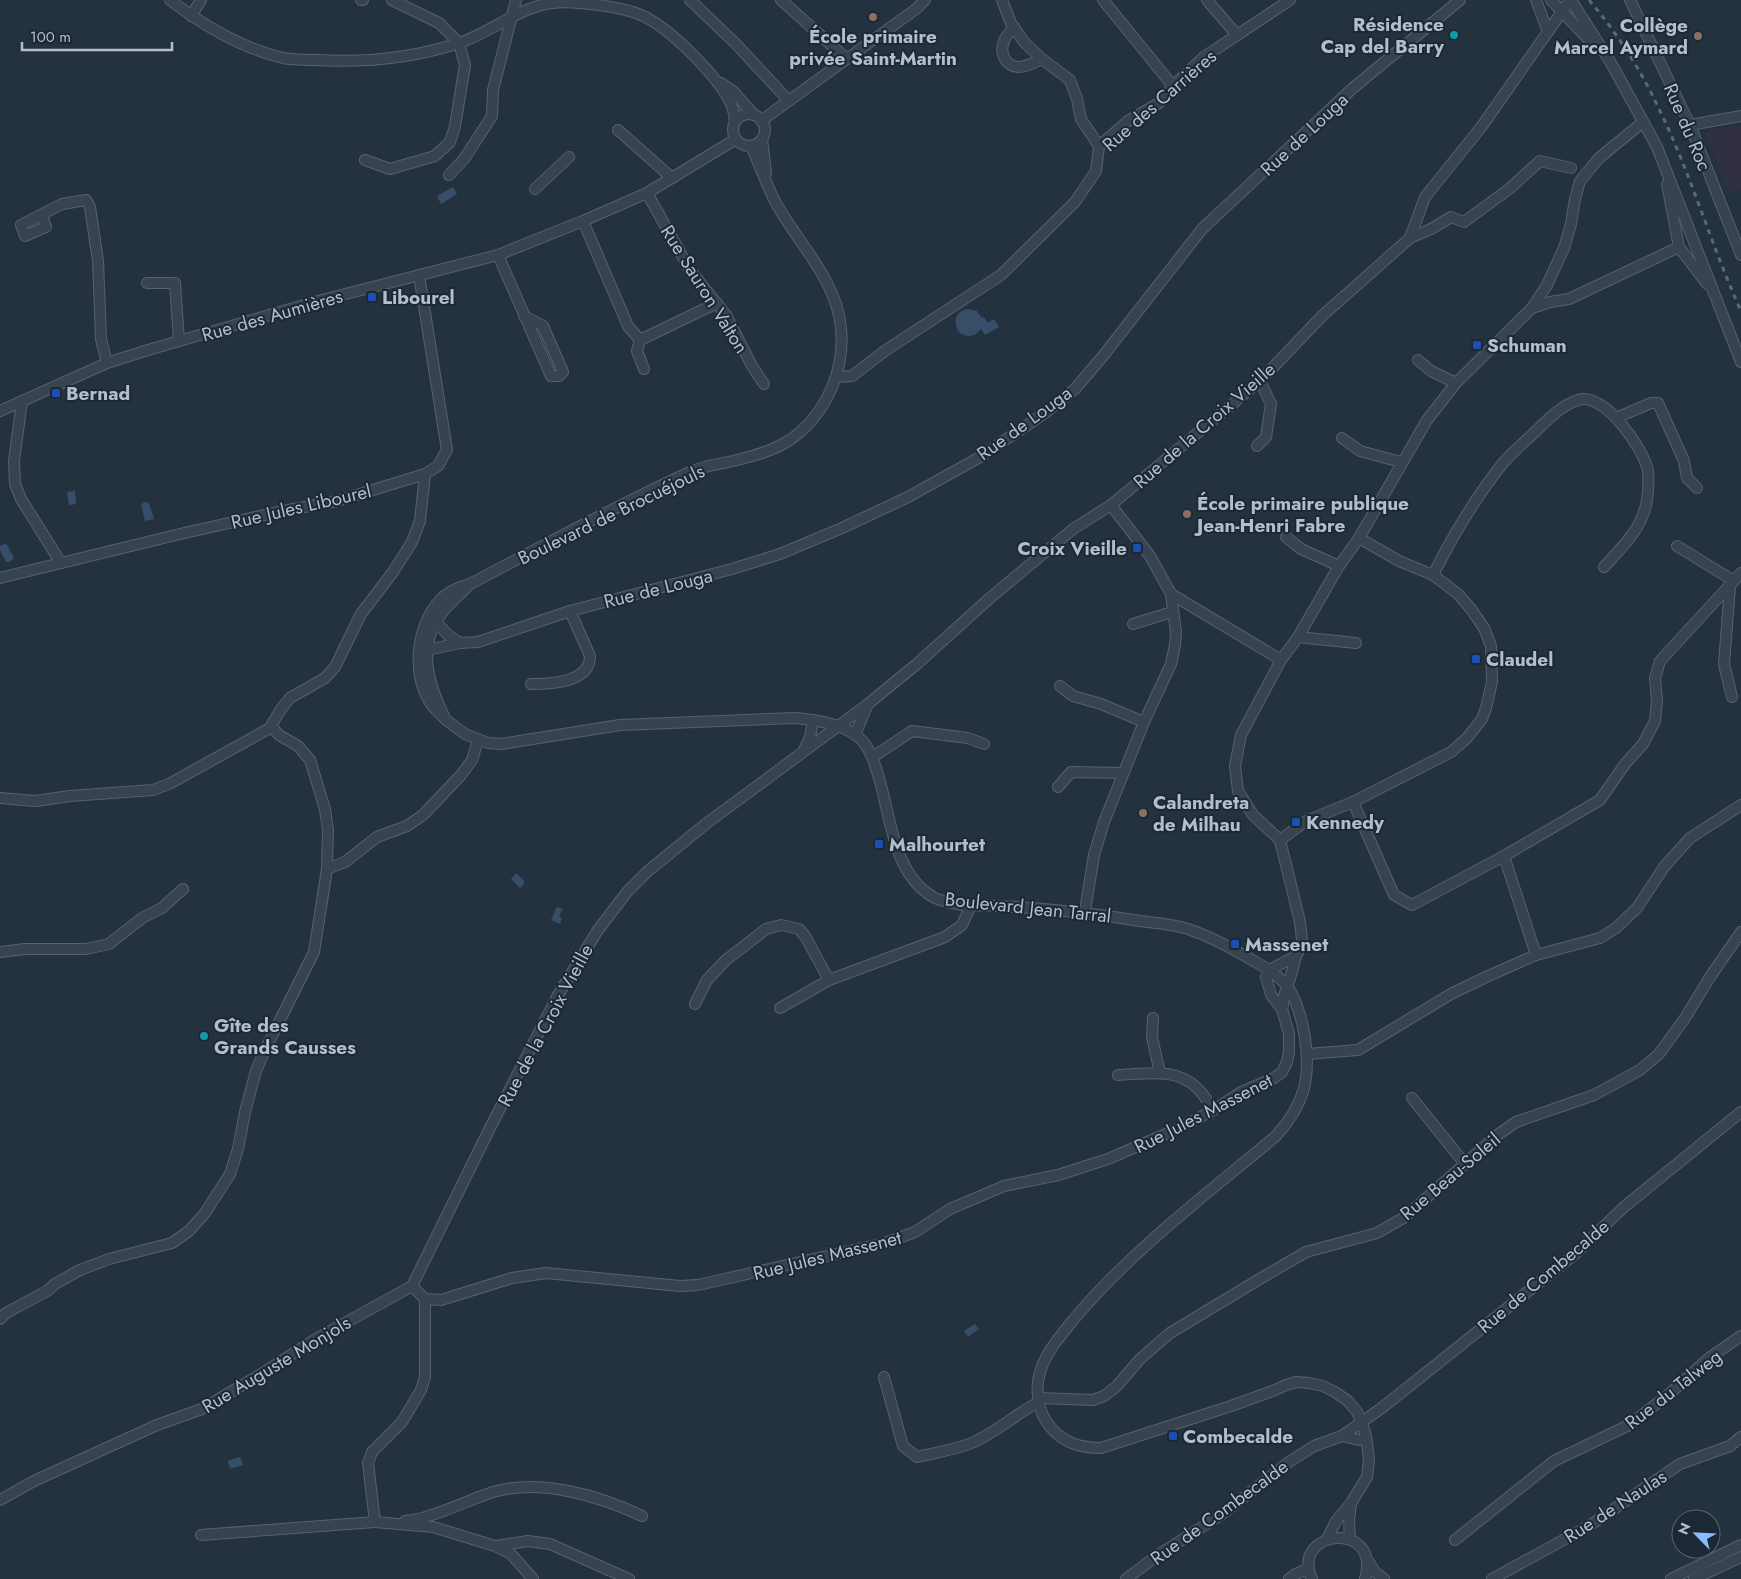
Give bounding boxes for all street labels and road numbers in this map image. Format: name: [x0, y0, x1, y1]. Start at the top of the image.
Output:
street label: Rue des Carrières: [1096, 43, 1223, 158]
street label: Rue du Roc: [1657, 79, 1718, 175]
street label: Rue de Louga: [1254, 87, 1354, 182]
street label: Rue Sauron Valton: [654, 220, 755, 359]
street label: Rue des Aumières: [199, 282, 346, 349]
street label: Rue de la Croix Vieille: [1127, 356, 1281, 495]
street label: Rue de Louga: [971, 380, 1077, 467]
street label: Boulevard de Brocuéjouls: [513, 457, 710, 571]
street label: Rue Jules Libourel: [228, 477, 374, 536]
street label: Rue de Louga: [601, 562, 715, 615]
street label: Boulevard Jean Tarral: [943, 885, 1112, 930]
street label: Rue de la Croix Vieille: [491, 939, 600, 1111]
street label: Rue Jules Massenet: [1129, 1067, 1278, 1160]
street label: Rue Beau-Soleil: [1394, 1126, 1506, 1227]
street label: Rue de Combecalde: [1472, 1213, 1615, 1340]
street label: Rue Jules Massenet: [750, 1224, 905, 1287]
street label: Rue Auguste Monjols: [197, 1309, 356, 1420]
street label: Rue du Talweg: [1619, 1343, 1727, 1436]
street label: Rue de Combecalde: [1145, 1453, 1294, 1572]
street label: Rue de Naulas: [1559, 1463, 1672, 1550]

